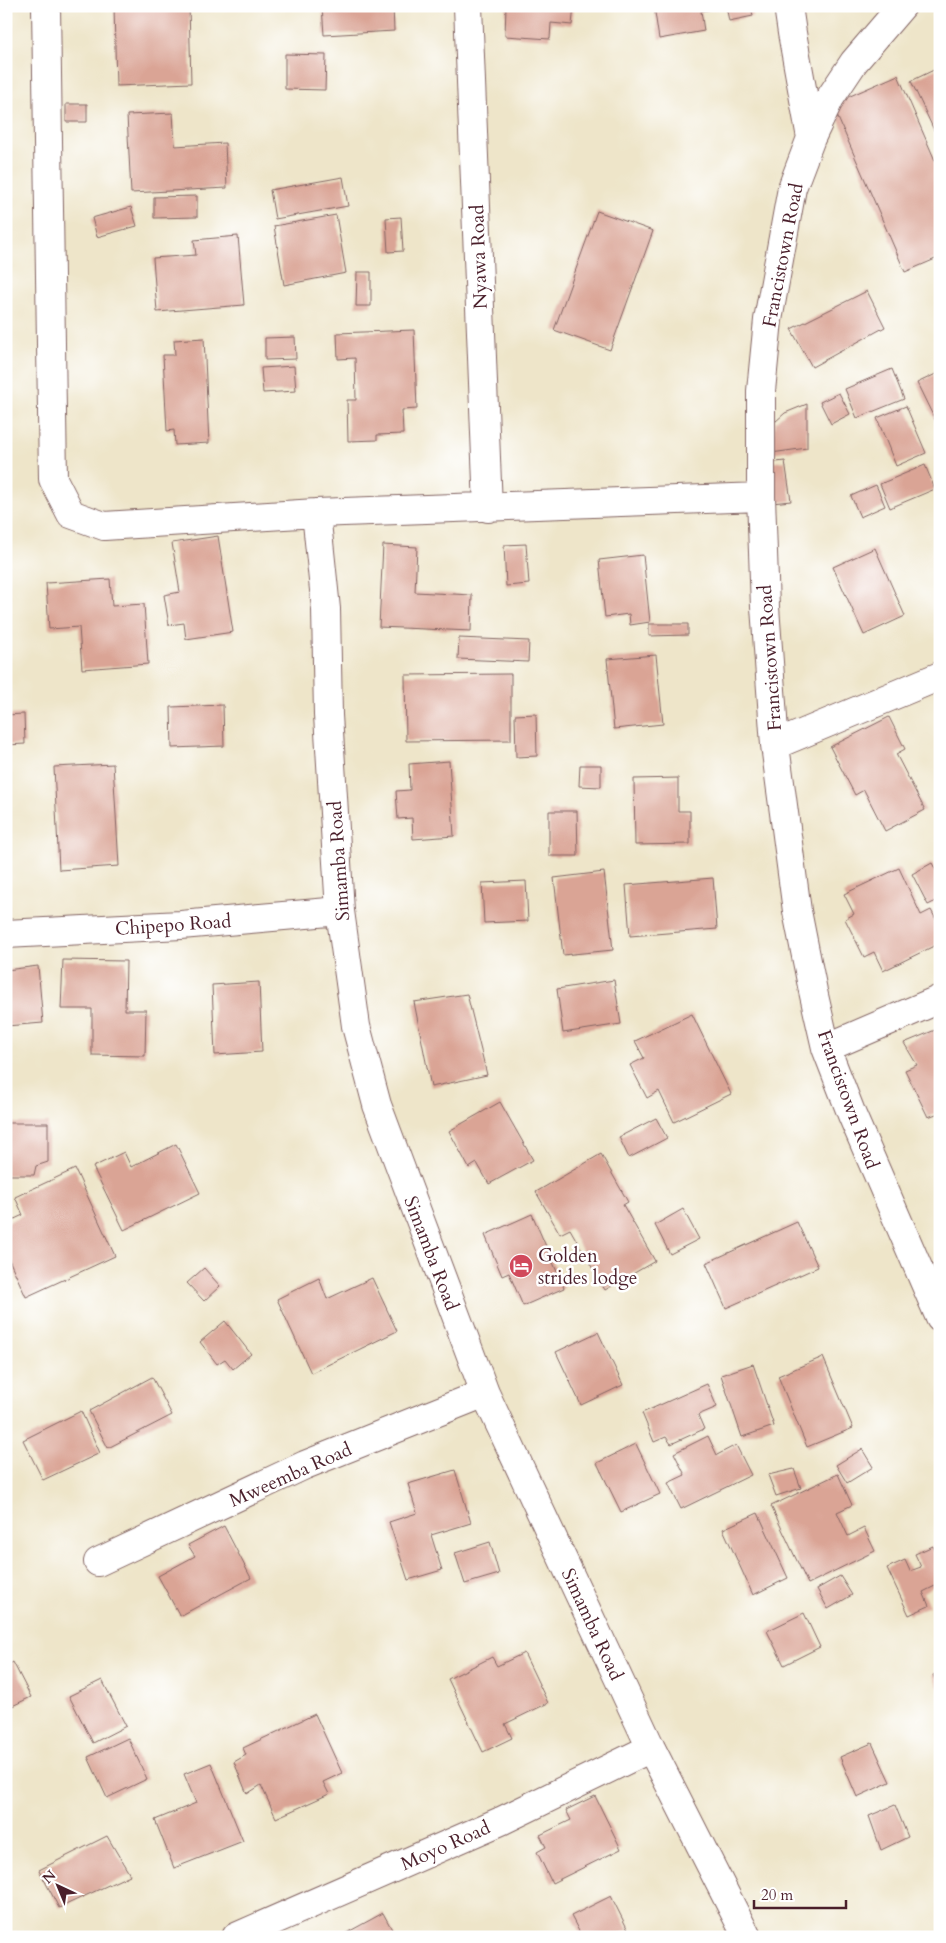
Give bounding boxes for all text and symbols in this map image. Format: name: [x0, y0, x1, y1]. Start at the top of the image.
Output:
street label: Francistown Road: [756, 181, 810, 329]
street label: Nyawa Road: [464, 204, 494, 310]
street label: Francistown Road: [752, 584, 788, 732]
street label: Simamba Road: [322, 800, 356, 922]
street label: Chipepo Road: [114, 908, 232, 942]
street label: Francistown Road: [811, 1026, 885, 1173]
street label: Simamba Road: [397, 1192, 465, 1314]
place label: Golden strides lodge: [538, 1243, 637, 1291]
hotel icon: Golden strides lodge: [508, 1253, 534, 1279]
street label: Mweemba Road: [225, 1436, 356, 1514]
street label: Simamba Road: [555, 1564, 629, 1685]
street label: Moyo Road: [397, 1815, 494, 1877]
north arrow: [32, 1860, 82, 1910]
text: N: [38, 1866, 60, 1888]
scale bar: [754, 1878, 846, 1910]
text: 20 m: [761, 1885, 793, 1905]

